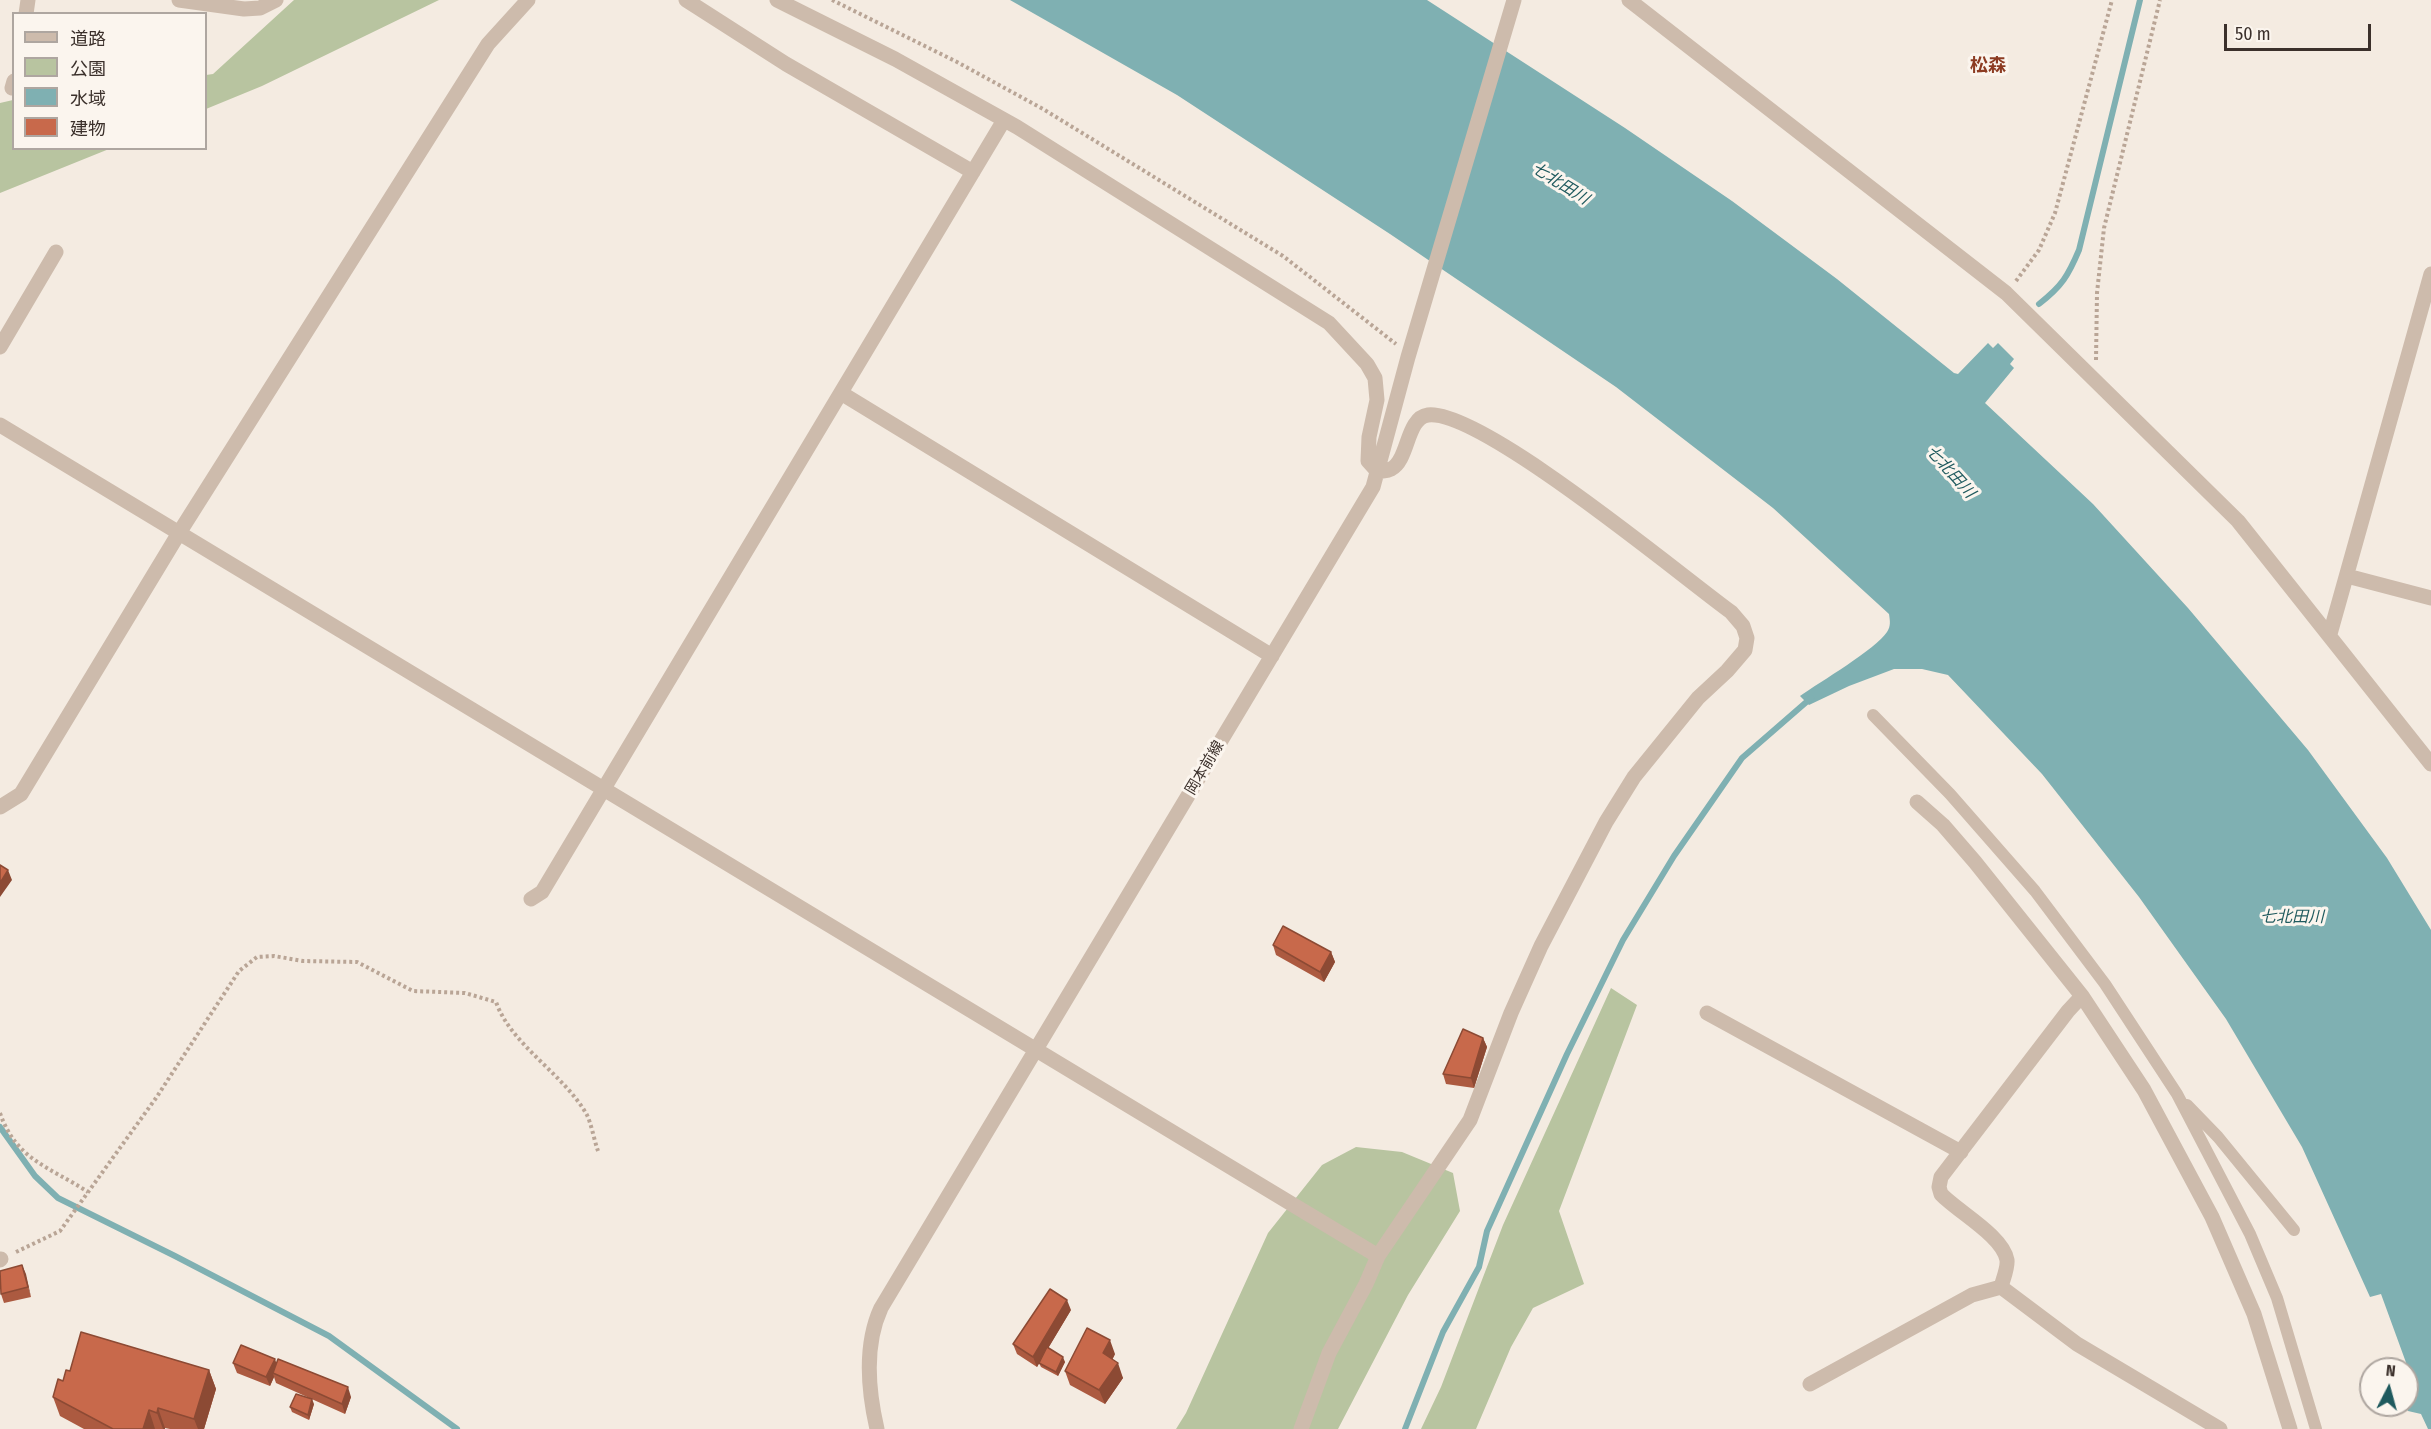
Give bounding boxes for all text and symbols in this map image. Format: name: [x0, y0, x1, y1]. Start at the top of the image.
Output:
legend: [12, 12, 207, 150]
scale bar: [2227, 12, 2374, 50]
text: 50 m: [2235, 23, 2271, 45]
text: 道路: [70, 28, 106, 50]
district label: 松森: [1970, 55, 2006, 77]
text: 公園: [70, 58, 106, 80]
text: 水域: [70, 88, 106, 110]
text: 建物: [70, 118, 106, 140]
water label: 七北田川: [1528, 159, 1592, 209]
water label: 七北田川: [1921, 442, 1979, 502]
street label: 岡本前線: [1182, 738, 1228, 798]
water label: 七北田川: [2260, 908, 2324, 928]
north arrow: [2359, 1357, 2419, 1417]
text: N: [2385, 1361, 2396, 1381]

